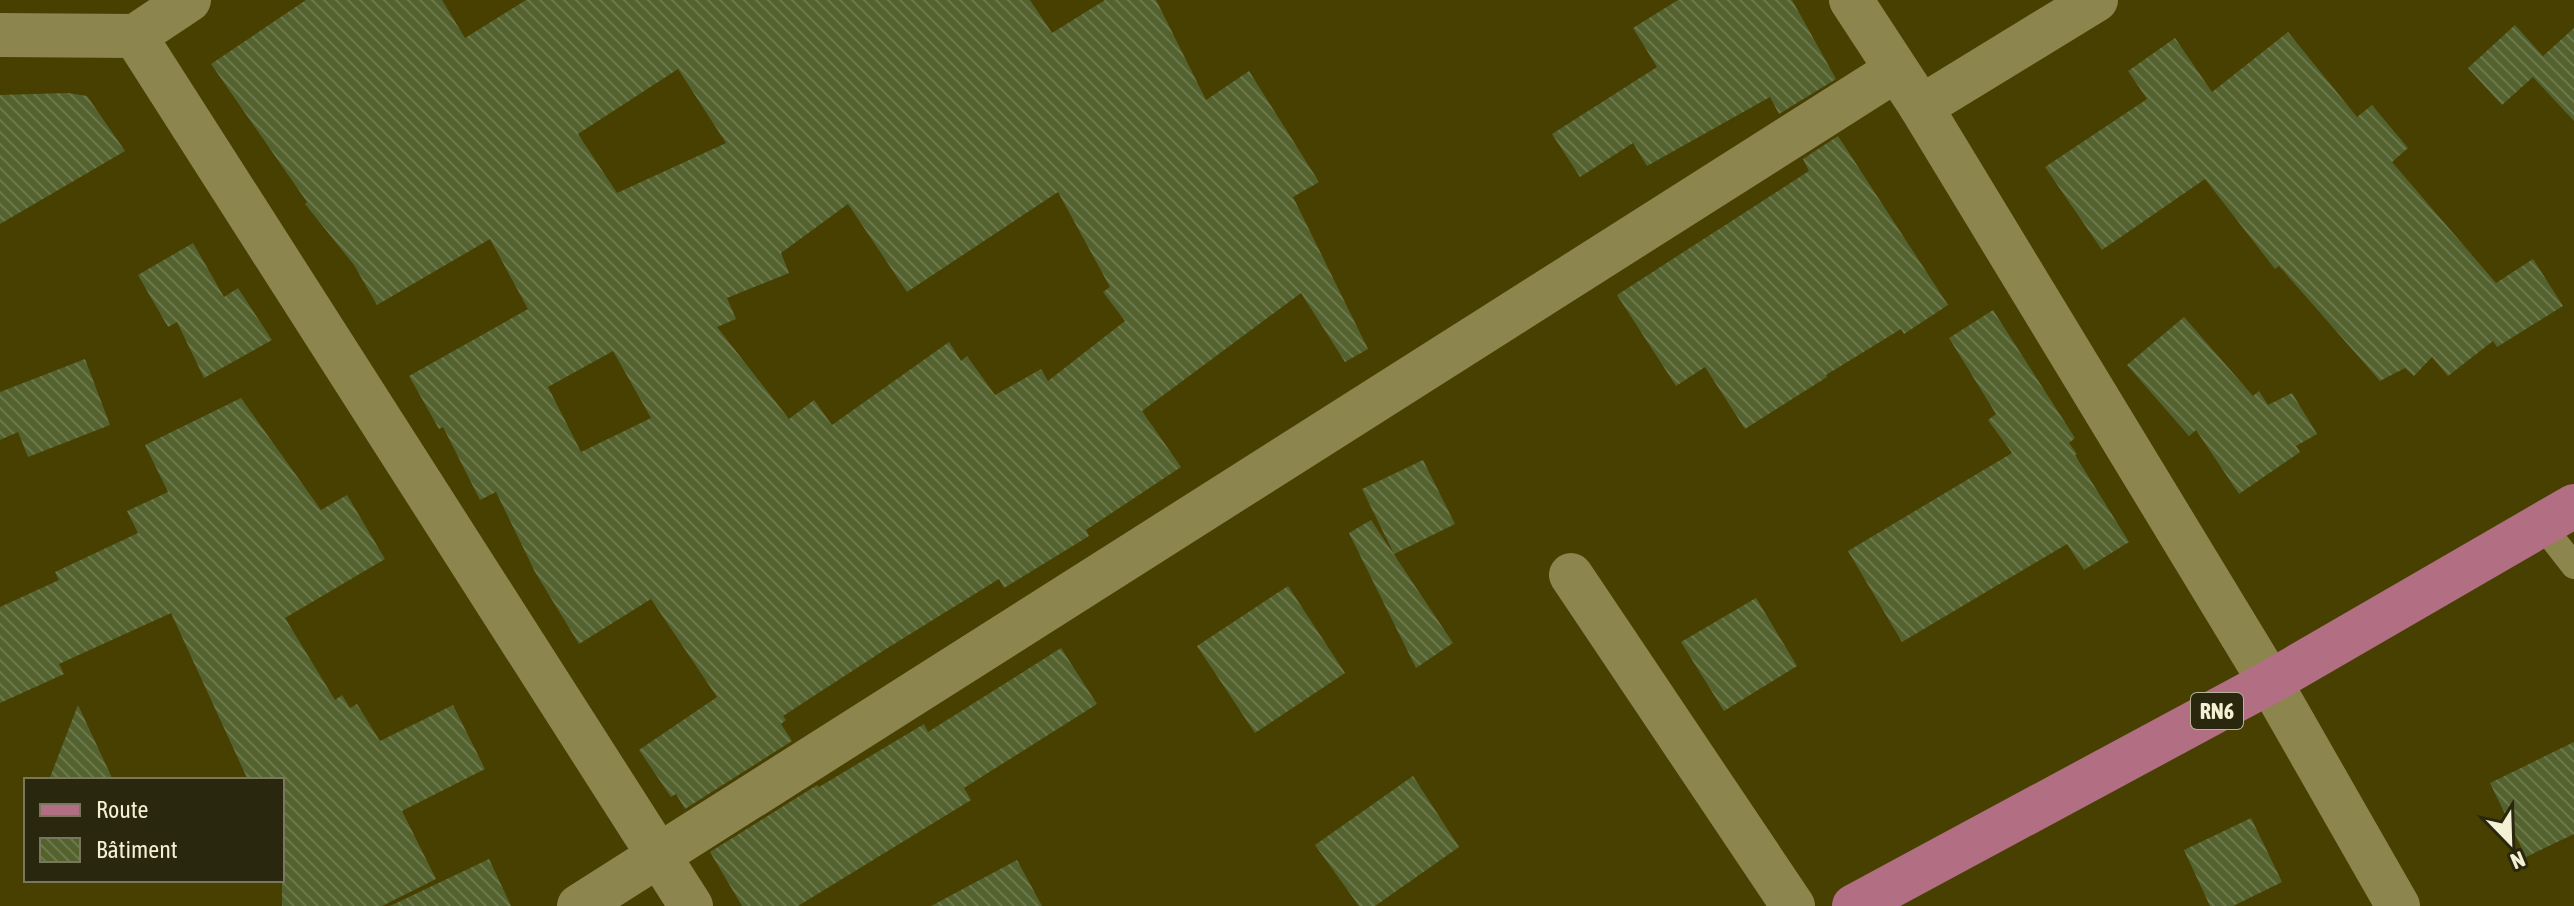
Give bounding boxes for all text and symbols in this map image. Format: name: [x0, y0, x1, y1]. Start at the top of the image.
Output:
road number: RN6: [2191, 693, 2243, 729]
legend: [24, 778, 284, 882]
text: Route: [96, 796, 148, 823]
north arrow: [2470, 802, 2550, 882]
text: Bâtiment: [96, 836, 178, 863]
text: N: [2507, 846, 2529, 875]

